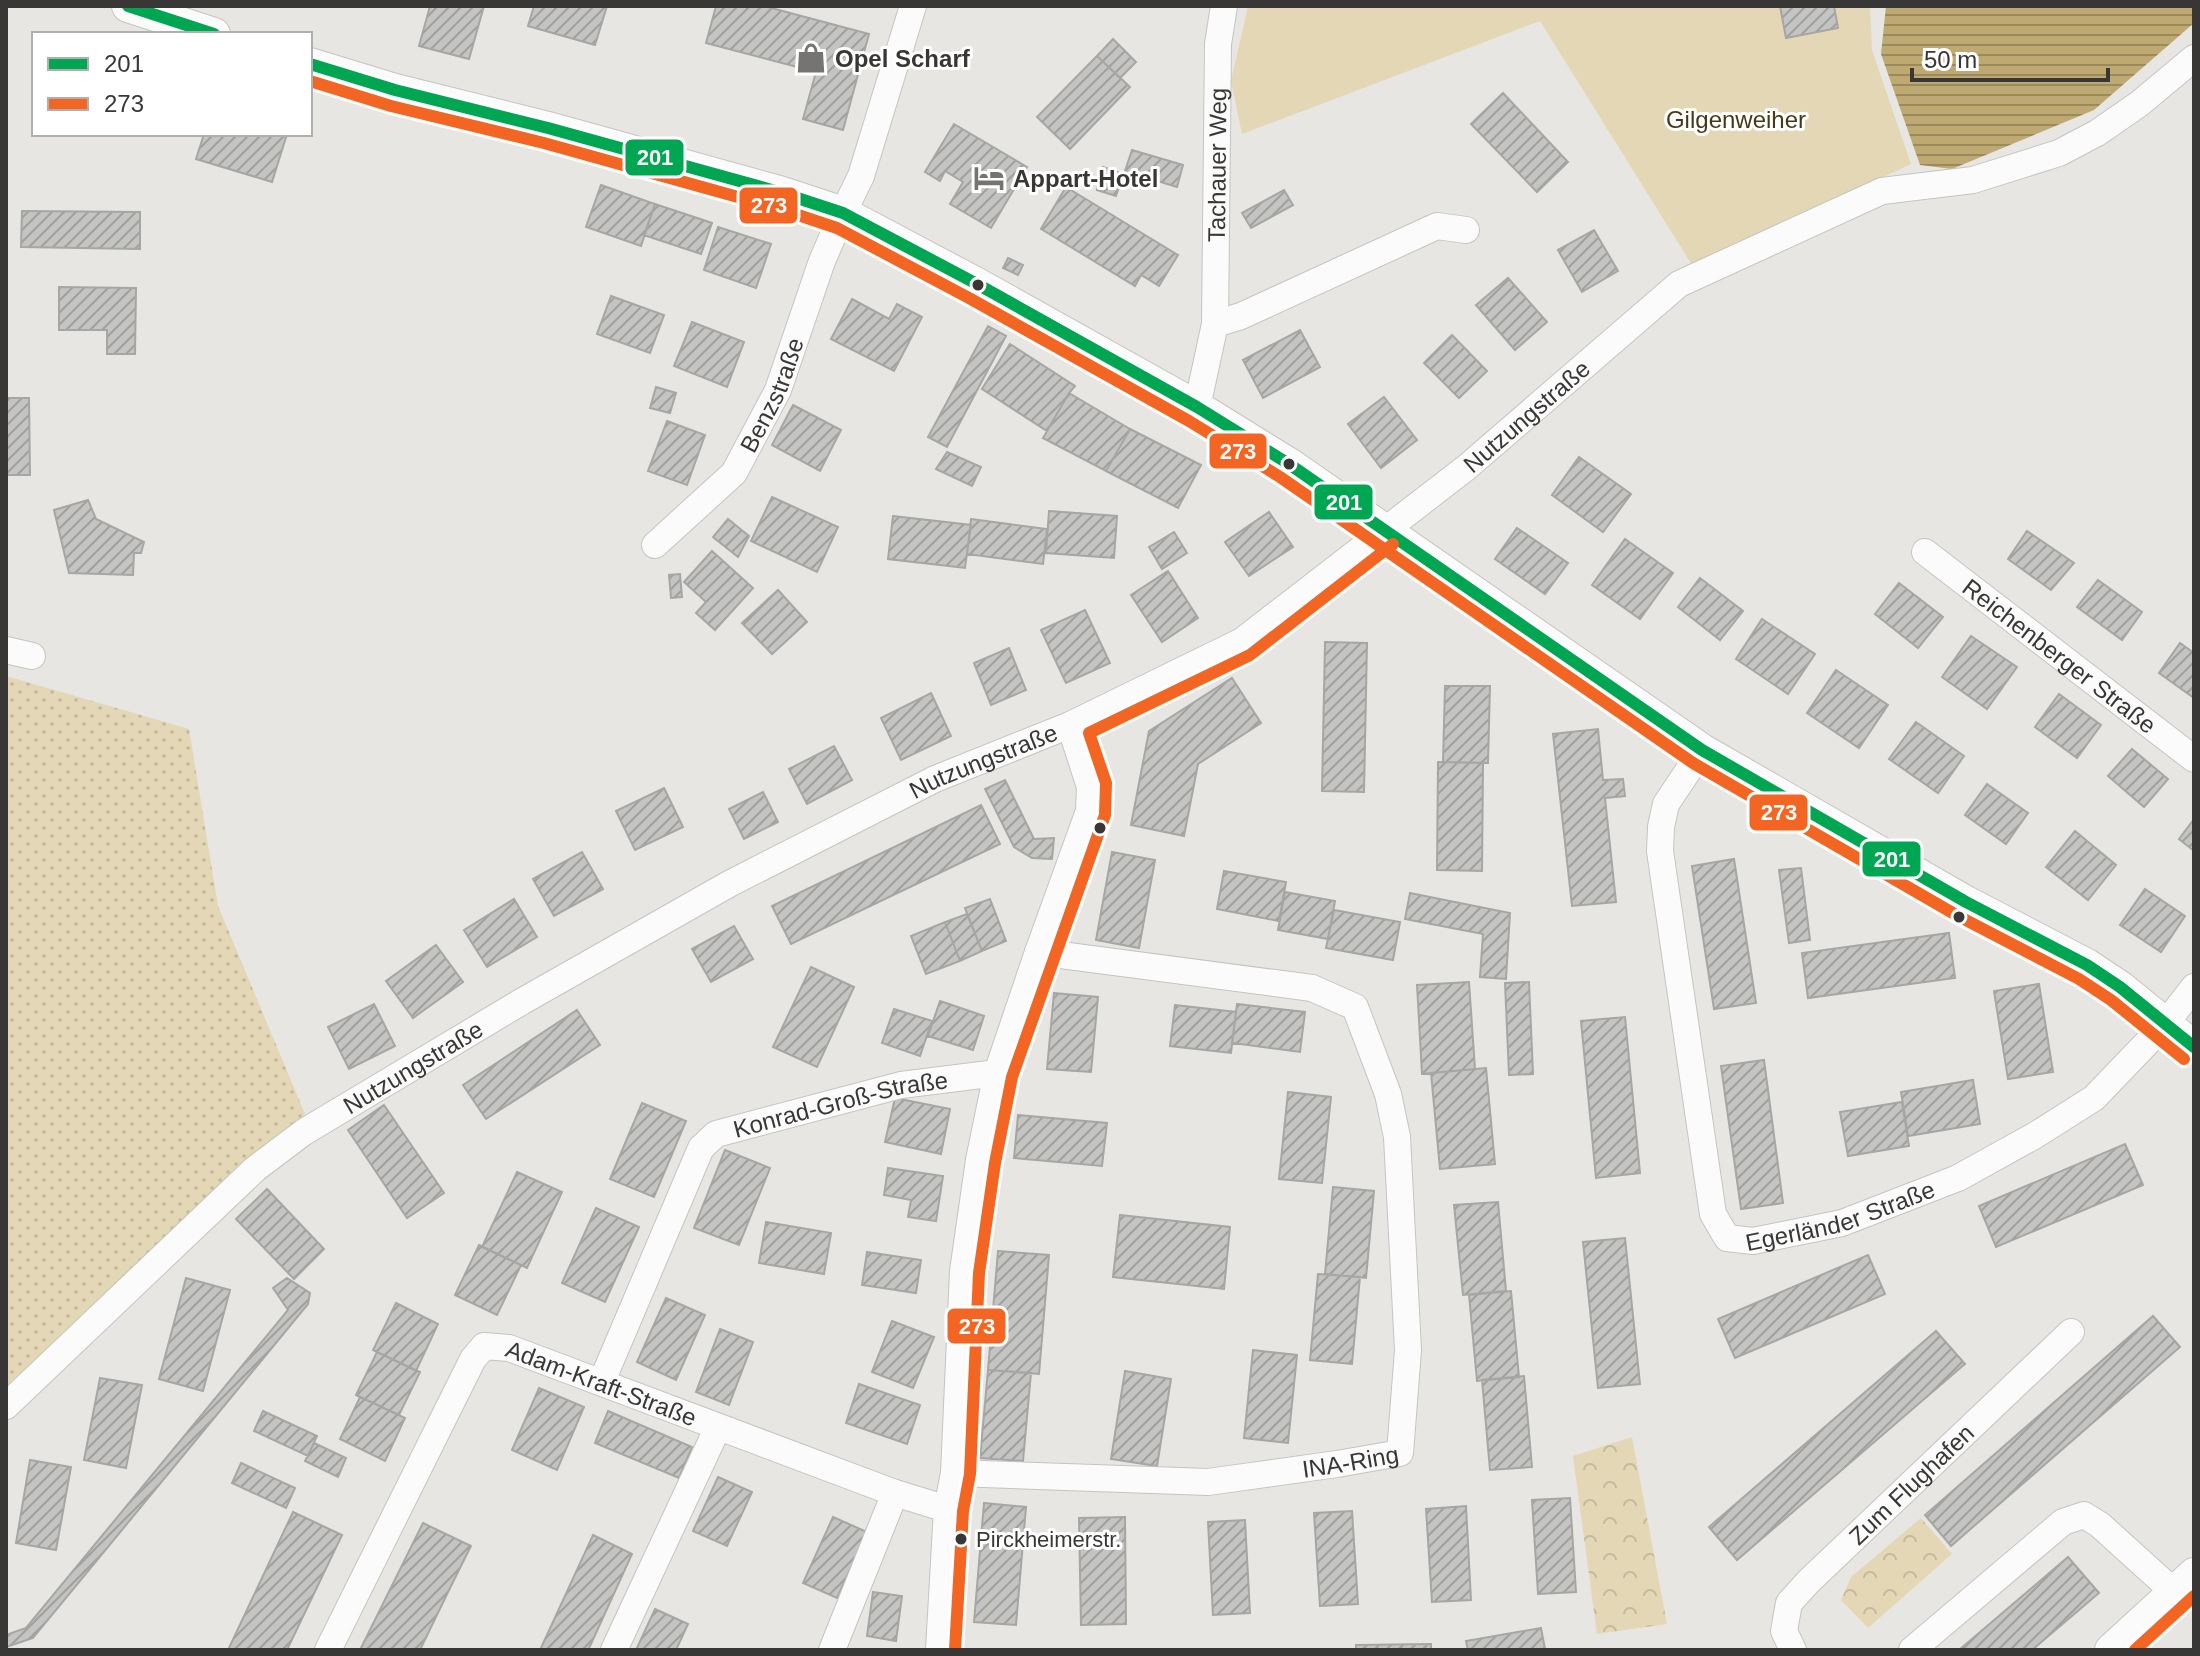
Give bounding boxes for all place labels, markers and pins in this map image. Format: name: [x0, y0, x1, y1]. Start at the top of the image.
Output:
shop icon: Opel Scharf: [794, 41, 828, 75]
place label: Opel Scharf: [835, 45, 971, 72]
hotel icon: Appart-Hotel: [972, 161, 1006, 195]
place label: Appart-Hotel: [1013, 165, 1158, 192]
unlabelled marker: [970, 277, 986, 293]
unlabelled marker: [1281, 456, 1297, 472]
unlabelled marker: [1092, 820, 1108, 836]
unlabelled marker: [1951, 909, 1967, 925]
place label: Pirckheimerstr.: [976, 1527, 1121, 1552]
marker: Pirckheimerstr.: [953, 1531, 969, 1547]

